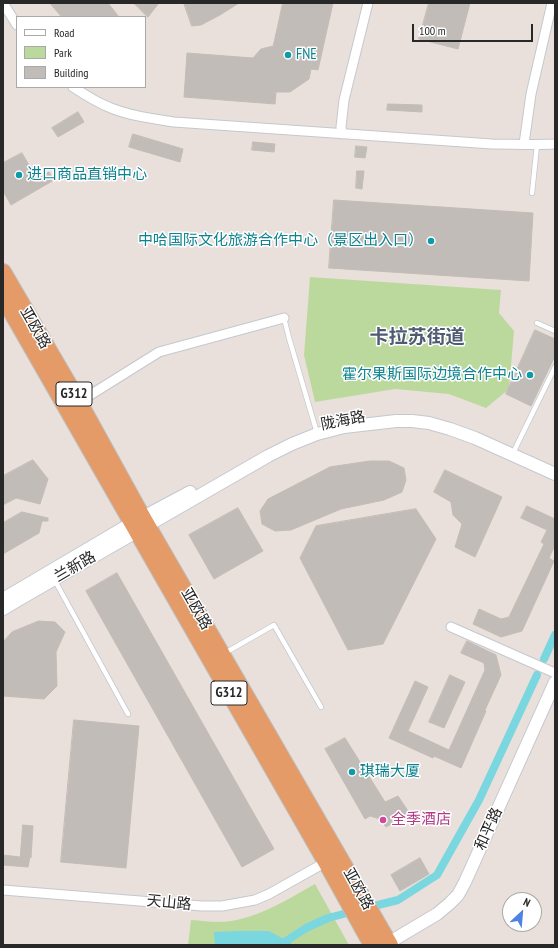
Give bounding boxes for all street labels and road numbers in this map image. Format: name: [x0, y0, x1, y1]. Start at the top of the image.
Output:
street label: 亚欧路: [16, 304, 54, 352]
road number: G312: [56, 382, 92, 406]
street label: 陇海路: [319, 408, 367, 434]
street label: 兰新路: [51, 548, 99, 586]
street label: 亚欧路: [177, 585, 215, 633]
road number: G312: [211, 681, 247, 705]
street label: 和平路: [472, 805, 506, 853]
street label: 亚欧路: [339, 865, 377, 913]
street label: 天山路: [146, 892, 192, 914]

